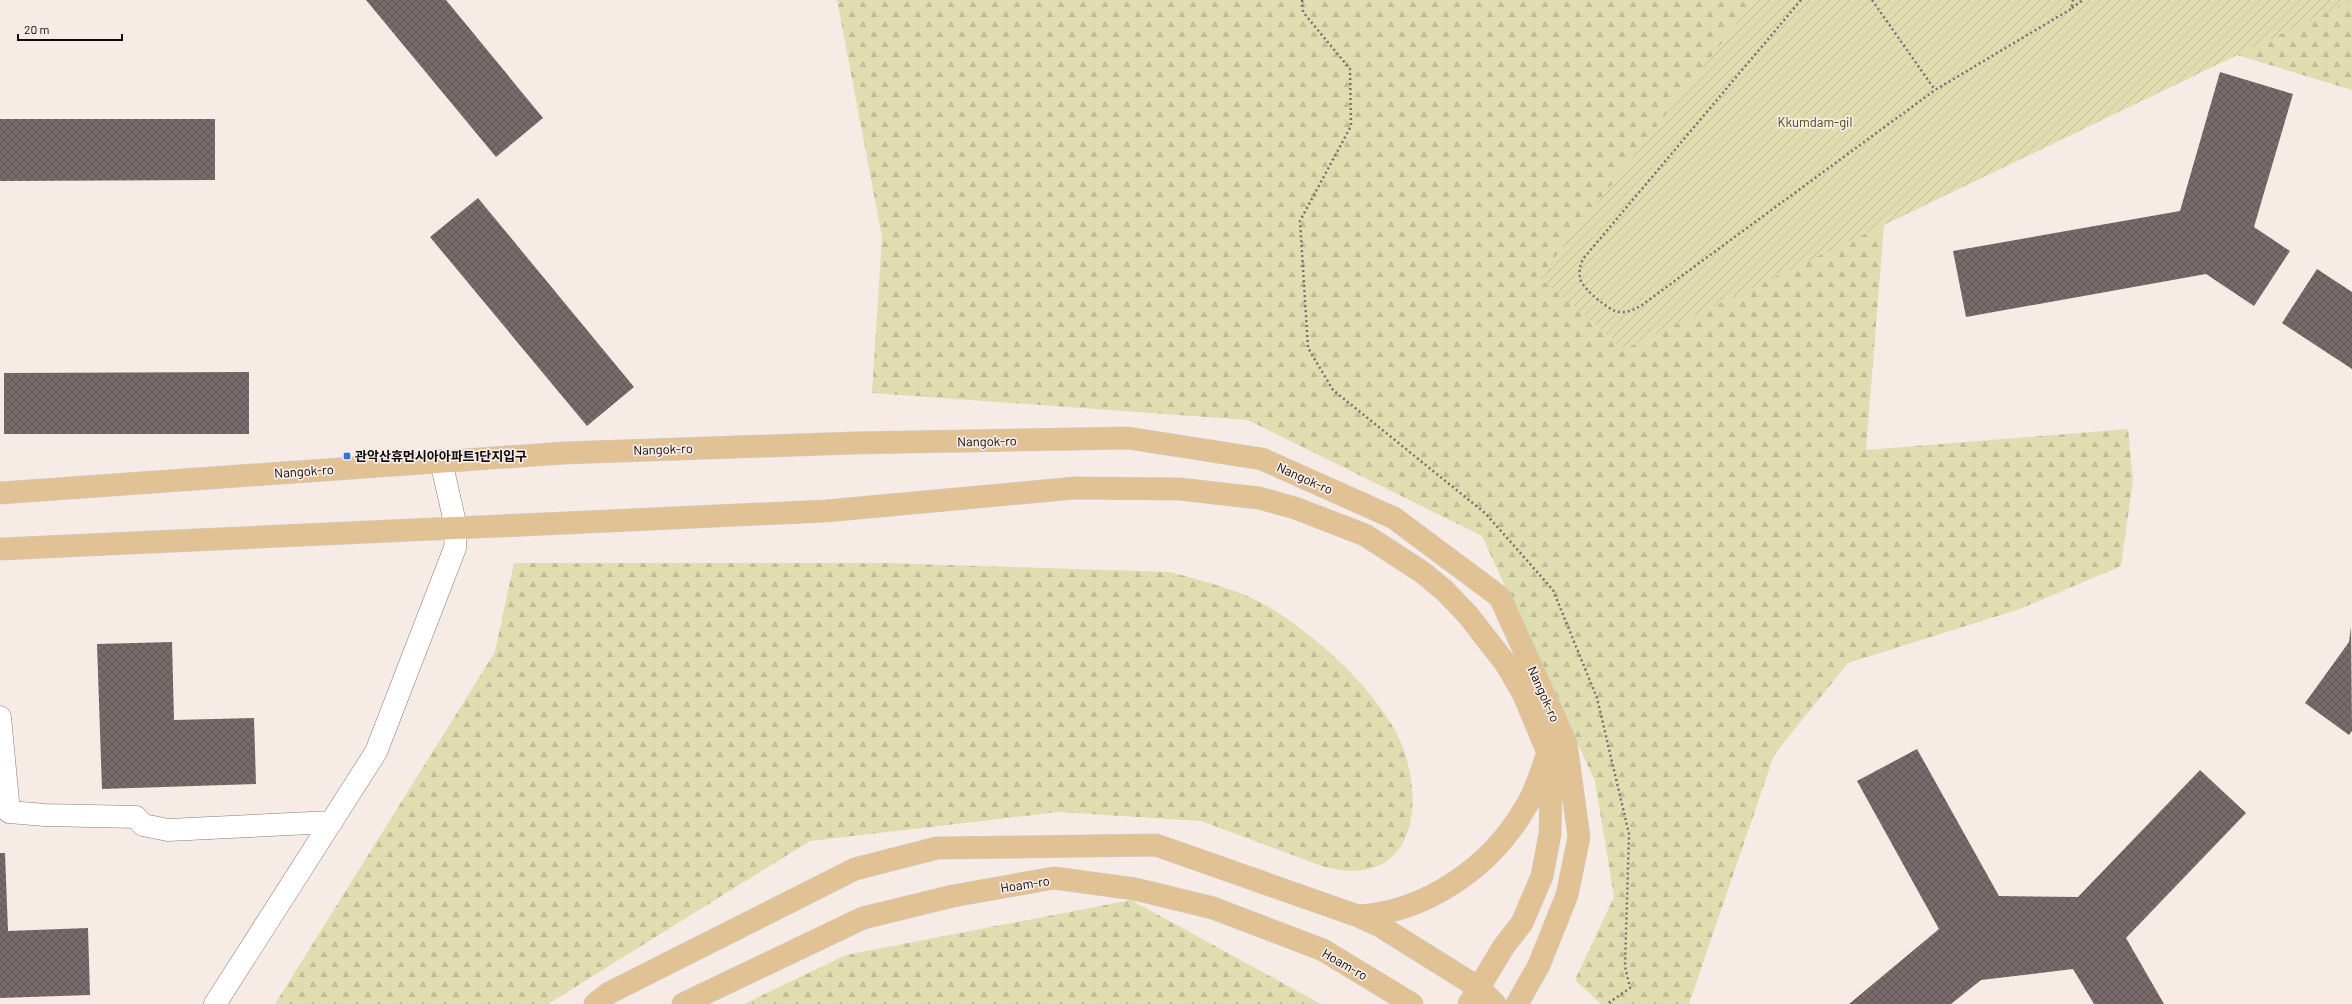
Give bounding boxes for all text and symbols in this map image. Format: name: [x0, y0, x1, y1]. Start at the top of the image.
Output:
scale bar: [18, 16, 122, 42]
text: 20 m: [24, 22, 50, 36]
park label: Kkumdam-gil: [1778, 114, 1852, 130]
street label: Nangok-ro: [957, 432, 1017, 450]
street label: Nangok-ro: [633, 440, 693, 458]
place label: 관악산휴먼시아아파트1단지입구: [355, 448, 527, 464]
marker: 관악산휴먼시아아파트1단지입구: [342, 451, 352, 461]
street label: Nangok-ro: [1275, 459, 1335, 497]
street label: Nangok-ro: [274, 461, 334, 481]
street label: Nangok-ro: [1525, 664, 1563, 724]
street label: Hoam-ro: [999, 872, 1051, 896]
street label: Hoam-ro: [1319, 945, 1371, 983]

